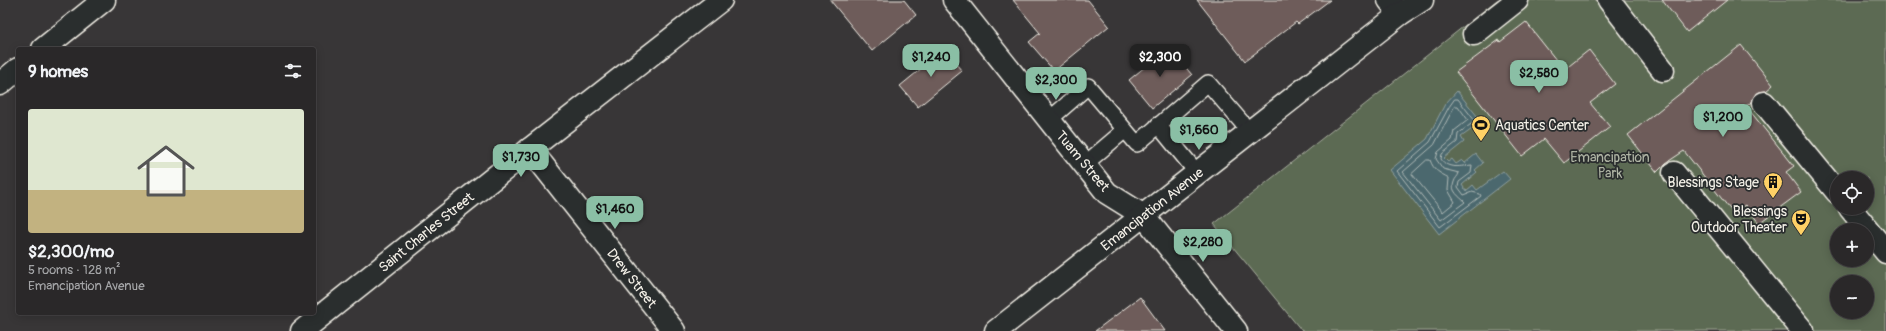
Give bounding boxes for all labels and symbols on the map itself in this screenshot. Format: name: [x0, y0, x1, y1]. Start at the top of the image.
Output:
pin: $1,240: [898, 44, 964, 78]
pin: $2,300: [1127, 44, 1193, 78]
pin: $2,580: [1506, 60, 1572, 94]
pin: $2,300: [1023, 67, 1089, 101]
pin: $1,200: [1690, 104, 1756, 138]
sports icon: Aquatics Center: [1470, 114, 1492, 142]
pin: $1,660: [1166, 117, 1232, 151]
place label: Aquatics Center: [1495, 117, 1589, 134]
street label: Tuam Street: [1052, 127, 1113, 196]
pin: $1,730: [488, 144, 554, 178]
park label: Emancipation Park: [1570, 149, 1650, 182]
street label: Emancipation Avenue: [1098, 164, 1207, 255]
building icon: Blessings Stage: [1762, 171, 1784, 199]
place label: Blessings Stage: [1667, 174, 1759, 191]
street label: Saint Charles Street: [375, 189, 478, 276]
pin: $1,460: [582, 196, 648, 230]
place label: Blessings Outdoor Theater: [1691, 203, 1788, 236]
theatre icon: Blessings Outdoor Theater: [1790, 208, 1812, 236]
pin: $2,280: [1170, 229, 1236, 263]
street label: Drew Street: [603, 245, 660, 312]

